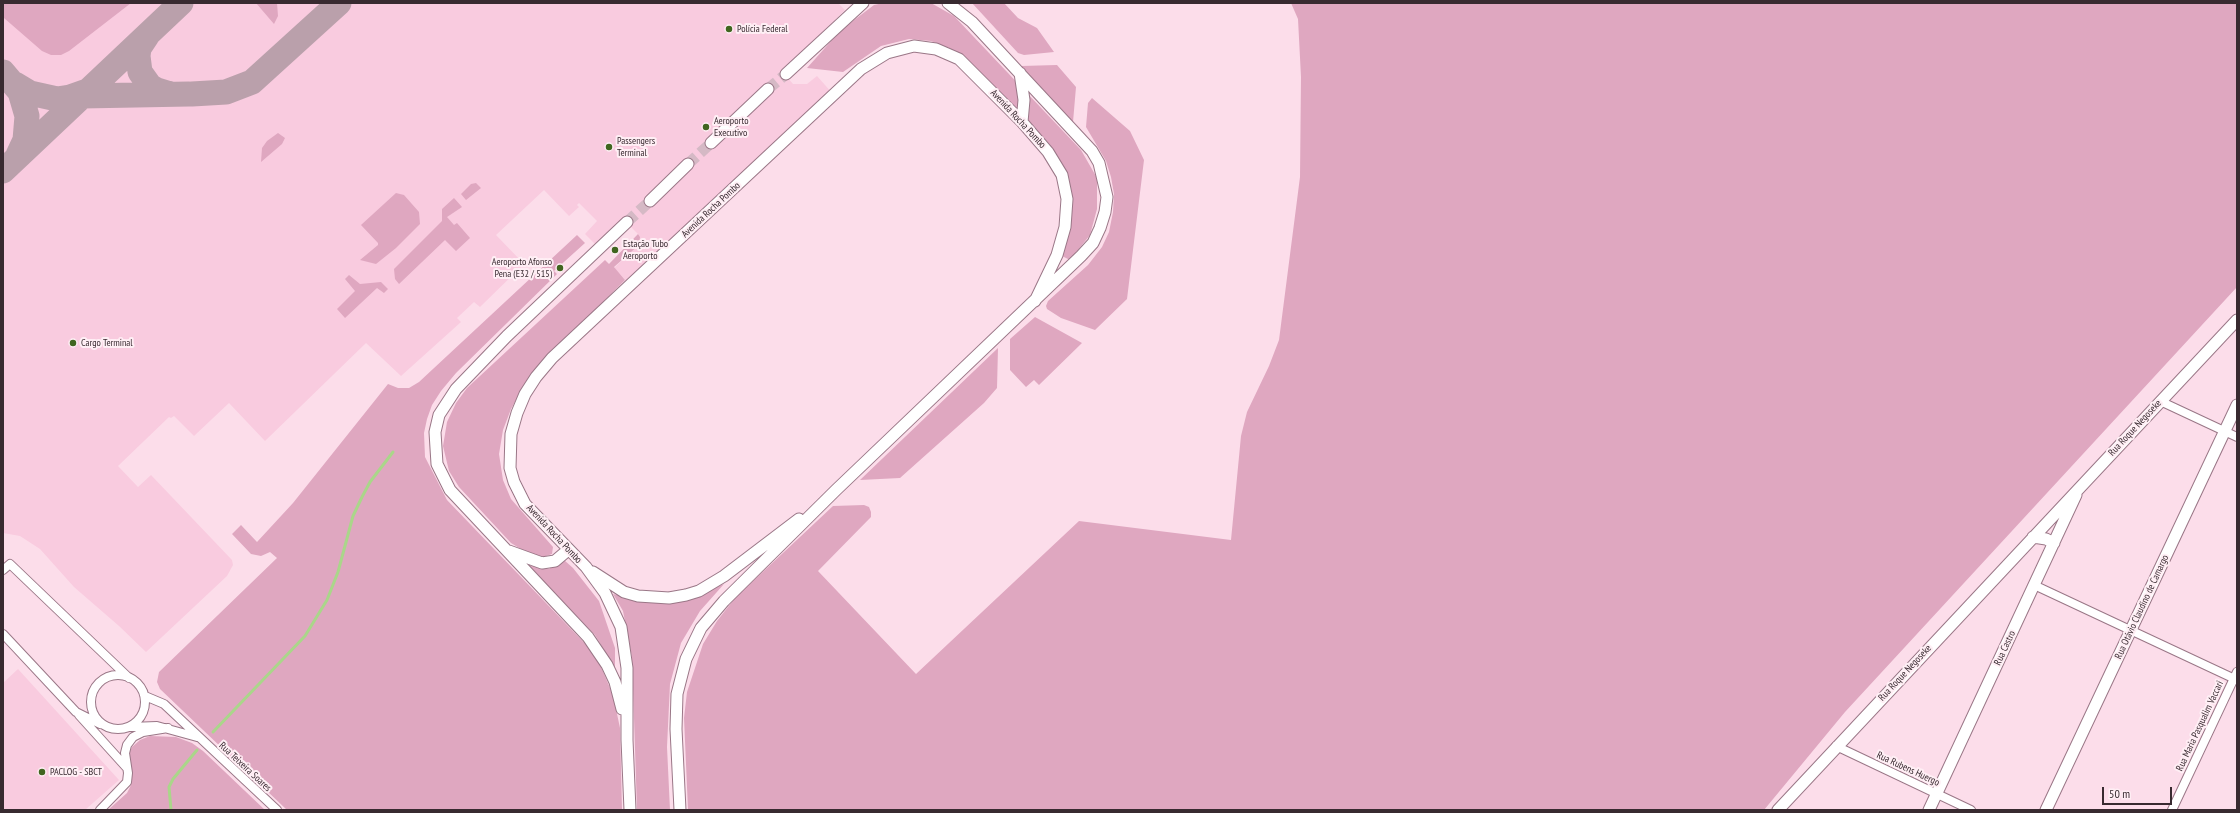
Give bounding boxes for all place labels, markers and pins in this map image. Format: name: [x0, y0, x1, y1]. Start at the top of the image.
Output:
place label: Polícia Federal: [737, 23, 788, 35]
marker: Polícia Federal: [724, 24, 734, 34]
place label: Aeroporto Executivo: [714, 115, 748, 138]
marker: Aeroporto Executivo: [701, 122, 711, 132]
place label: Passengers Terminal: [617, 135, 655, 158]
marker: Passengers Terminal: [604, 142, 614, 152]
place label: Estação Tubo Aeroporto: [623, 238, 668, 262]
marker: Estação Tubo Aeroporto: [610, 245, 620, 255]
place label: Aeroporto Afonso Pena (E32 / 515): [492, 256, 552, 280]
marker: Aeroporto Afonso Pena (E32 / 515): [555, 263, 565, 273]
place label: Cargo Terminal: [81, 337, 133, 349]
marker: Cargo Terminal: [68, 338, 78, 348]
place label: PACLOG - SBCT: [50, 766, 102, 778]
marker: PACLOG - SBCT: [37, 767, 47, 777]

